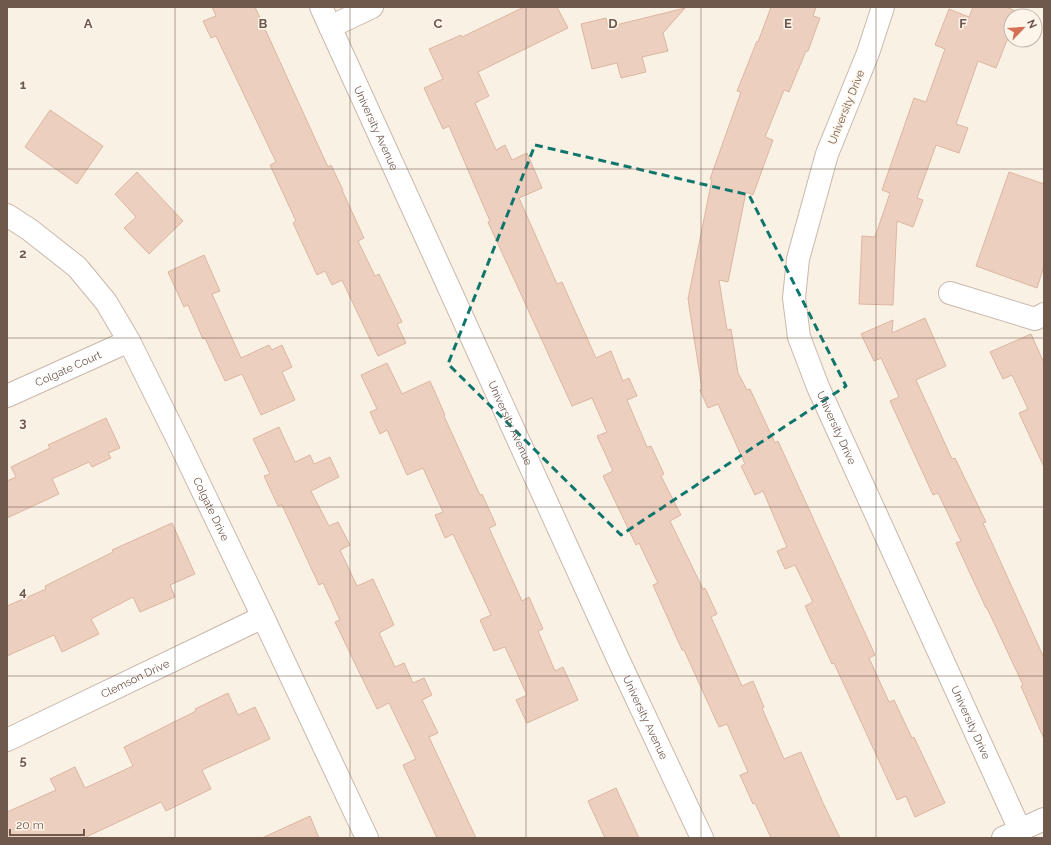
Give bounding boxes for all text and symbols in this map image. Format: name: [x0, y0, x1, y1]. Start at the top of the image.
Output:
north arrow: [1003, 8, 1043, 48]
text: A: [84, 16, 93, 31]
text: B: [259, 16, 268, 31]
text: C: [434, 16, 443, 31]
text: D: [608, 16, 618, 31]
text: E: [784, 16, 792, 31]
text: F: [959, 16, 967, 31]
text: N: [1024, 17, 1039, 31]
street label: University Drive: [826, 68, 868, 146]
text: 1: [20, 77, 27, 92]
street label: University Avenue: [351, 84, 401, 173]
text: 2: [19, 246, 27, 261]
street label: Colgate Court: [33, 348, 104, 389]
street label: University Avenue: [485, 379, 535, 468]
street label: University Drive: [814, 389, 859, 467]
text: 3: [19, 415, 27, 430]
street label: Colgate Drive: [190, 475, 232, 544]
text: 4: [19, 584, 27, 599]
street label: Clemson Drive: [99, 657, 172, 701]
street label: University Avenue: [620, 674, 670, 762]
street label: University Drive: [948, 684, 993, 762]
text: 5: [19, 753, 27, 768]
scale bar: [10, 811, 84, 837]
text: 20 m: [16, 818, 44, 832]

